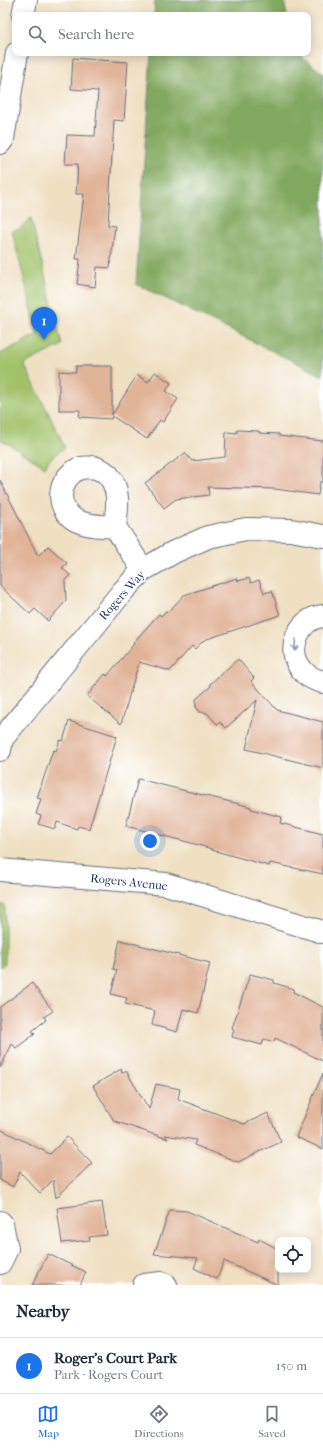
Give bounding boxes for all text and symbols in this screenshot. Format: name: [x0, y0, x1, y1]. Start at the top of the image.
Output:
search box: [12, 12, 311, 56]
icon: search: [26, 23, 48, 45]
text: Search here: [58, 25, 134, 43]
pin: 1: [31, 307, 57, 340]
street label: Rogers Way: [96, 567, 148, 623]
one-way arrow: [292, 638, 299, 651]
your location: [140, 831, 160, 851]
street label: Rogers Avenue: [90, 871, 168, 893]
map controls: [275, 1237, 311, 1273]
button: locate: [275, 1237, 311, 1273]
text: Nearby: [16, 1301, 70, 1321]
text: Roger's Court Park: [54, 1349, 177, 1367]
text: 1: [27, 1358, 31, 1373]
text: 150 m: [276, 1358, 307, 1373]
text: Park · Rogers Court: [54, 1367, 163, 1382]
tab: Map: [37, 1403, 59, 1440]
tab: Directions: [134, 1403, 184, 1440]
tab: Saved: [258, 1403, 286, 1440]

